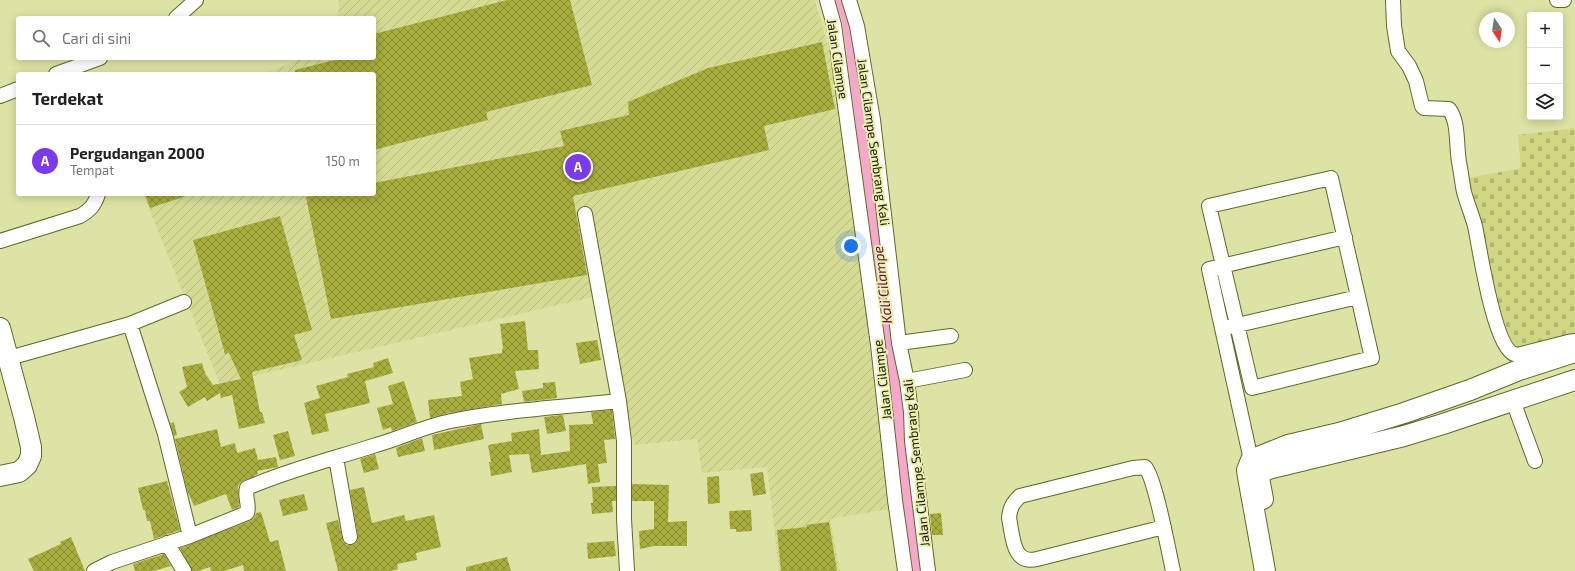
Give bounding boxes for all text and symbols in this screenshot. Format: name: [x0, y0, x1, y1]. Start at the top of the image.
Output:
north arrow: [1479, 12, 1515, 48]
map controls: [1527, 12, 1563, 120]
button: +: [1527, 12, 1563, 48]
search box: [16, 16, 376, 60]
street label: Jalan Cilampe: [824, 18, 852, 100]
icon: search: [30, 27, 52, 49]
text: Cari di sini: [62, 29, 131, 47]
button: −: [1527, 48, 1563, 84]
street label: Jalan Cilampe Sembrang Kali: [854, 57, 894, 227]
button: layers: [1527, 84, 1563, 120]
text: Terdekat: [32, 88, 103, 108]
text: Pergudangan 2000: [70, 144, 205, 162]
pin: A: [565, 152, 591, 182]
text: A: [41, 153, 49, 169]
text: 150 m: [326, 153, 360, 169]
text: Tempat: [70, 162, 114, 178]
your location: [841, 236, 861, 256]
water label: Kali Cilampe: [869, 245, 895, 325]
street label: Jalan Cilampe: [869, 339, 895, 421]
street label: Jalan Cilampe Sembrang Kali: [899, 378, 933, 548]

